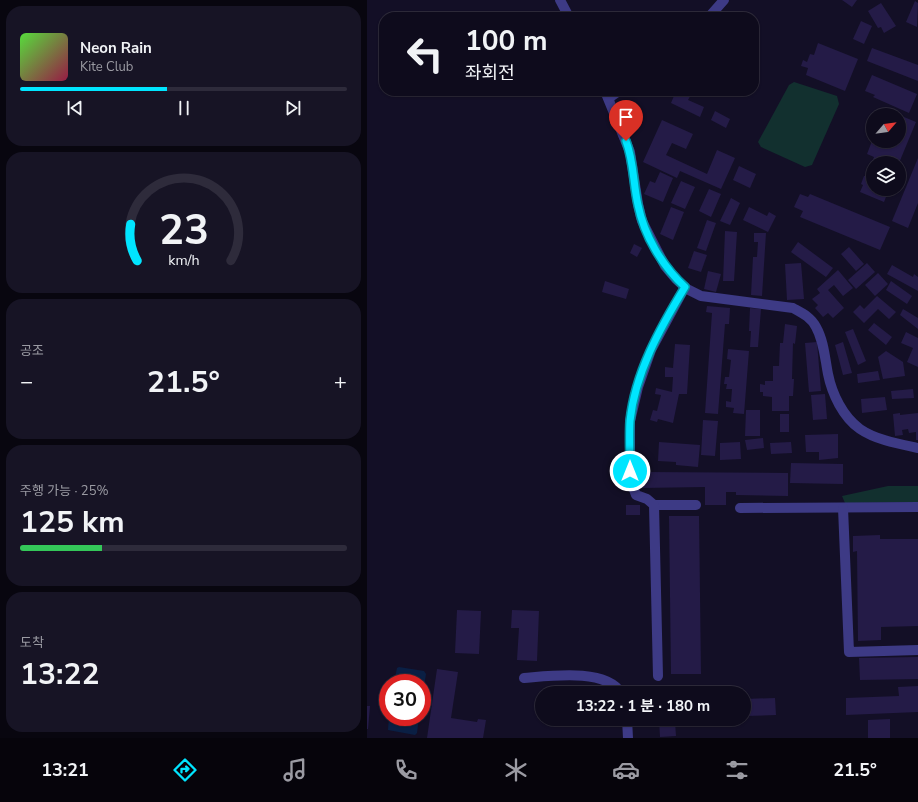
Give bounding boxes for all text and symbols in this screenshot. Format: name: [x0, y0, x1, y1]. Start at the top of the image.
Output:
text: 100 m: [465, 22, 548, 60]
icon: left: [399, 28, 451, 80]
text: Neon Rain: [80, 38, 152, 58]
text: Kite Club: [80, 58, 133, 76]
text: 좌회전: [465, 61, 515, 85]
icon: previous: [64, 97, 86, 119]
icon: pause: [173, 97, 195, 119]
icon: next: [282, 97, 304, 119]
pin: [609, 100, 643, 141]
icon: arrive: [615, 106, 637, 128]
north arrow: [866, 108, 906, 148]
map controls: [866, 108, 906, 196]
button: layers: [866, 156, 906, 196]
text: 23: [159, 201, 208, 258]
text: km/h: [168, 250, 199, 269]
text: 공조: [20, 342, 44, 360]
text: 21.5°: [147, 362, 220, 403]
text: −: [20, 367, 33, 397]
text: +: [334, 367, 347, 397]
position arrow: [609, 450, 651, 492]
text: 주행 가능 · 25%: [20, 482, 109, 500]
text: 125 km: [20, 502, 125, 543]
text: 도착: [20, 634, 44, 652]
text: 13:22: [20, 654, 99, 695]
speed limit sign: 30: [379, 674, 431, 726]
text: 13:22 · 1 분 · 180 m: [576, 696, 710, 716]
icon: directions: [171, 756, 199, 784]
icon: music: [281, 756, 309, 784]
icon: phone: [392, 756, 420, 784]
icon: climate: [502, 756, 530, 784]
icon: car: [612, 756, 640, 784]
icon: filters: [723, 756, 751, 784]
text: 13:21: [41, 758, 89, 782]
text: 21.5°: [833, 758, 877, 782]

